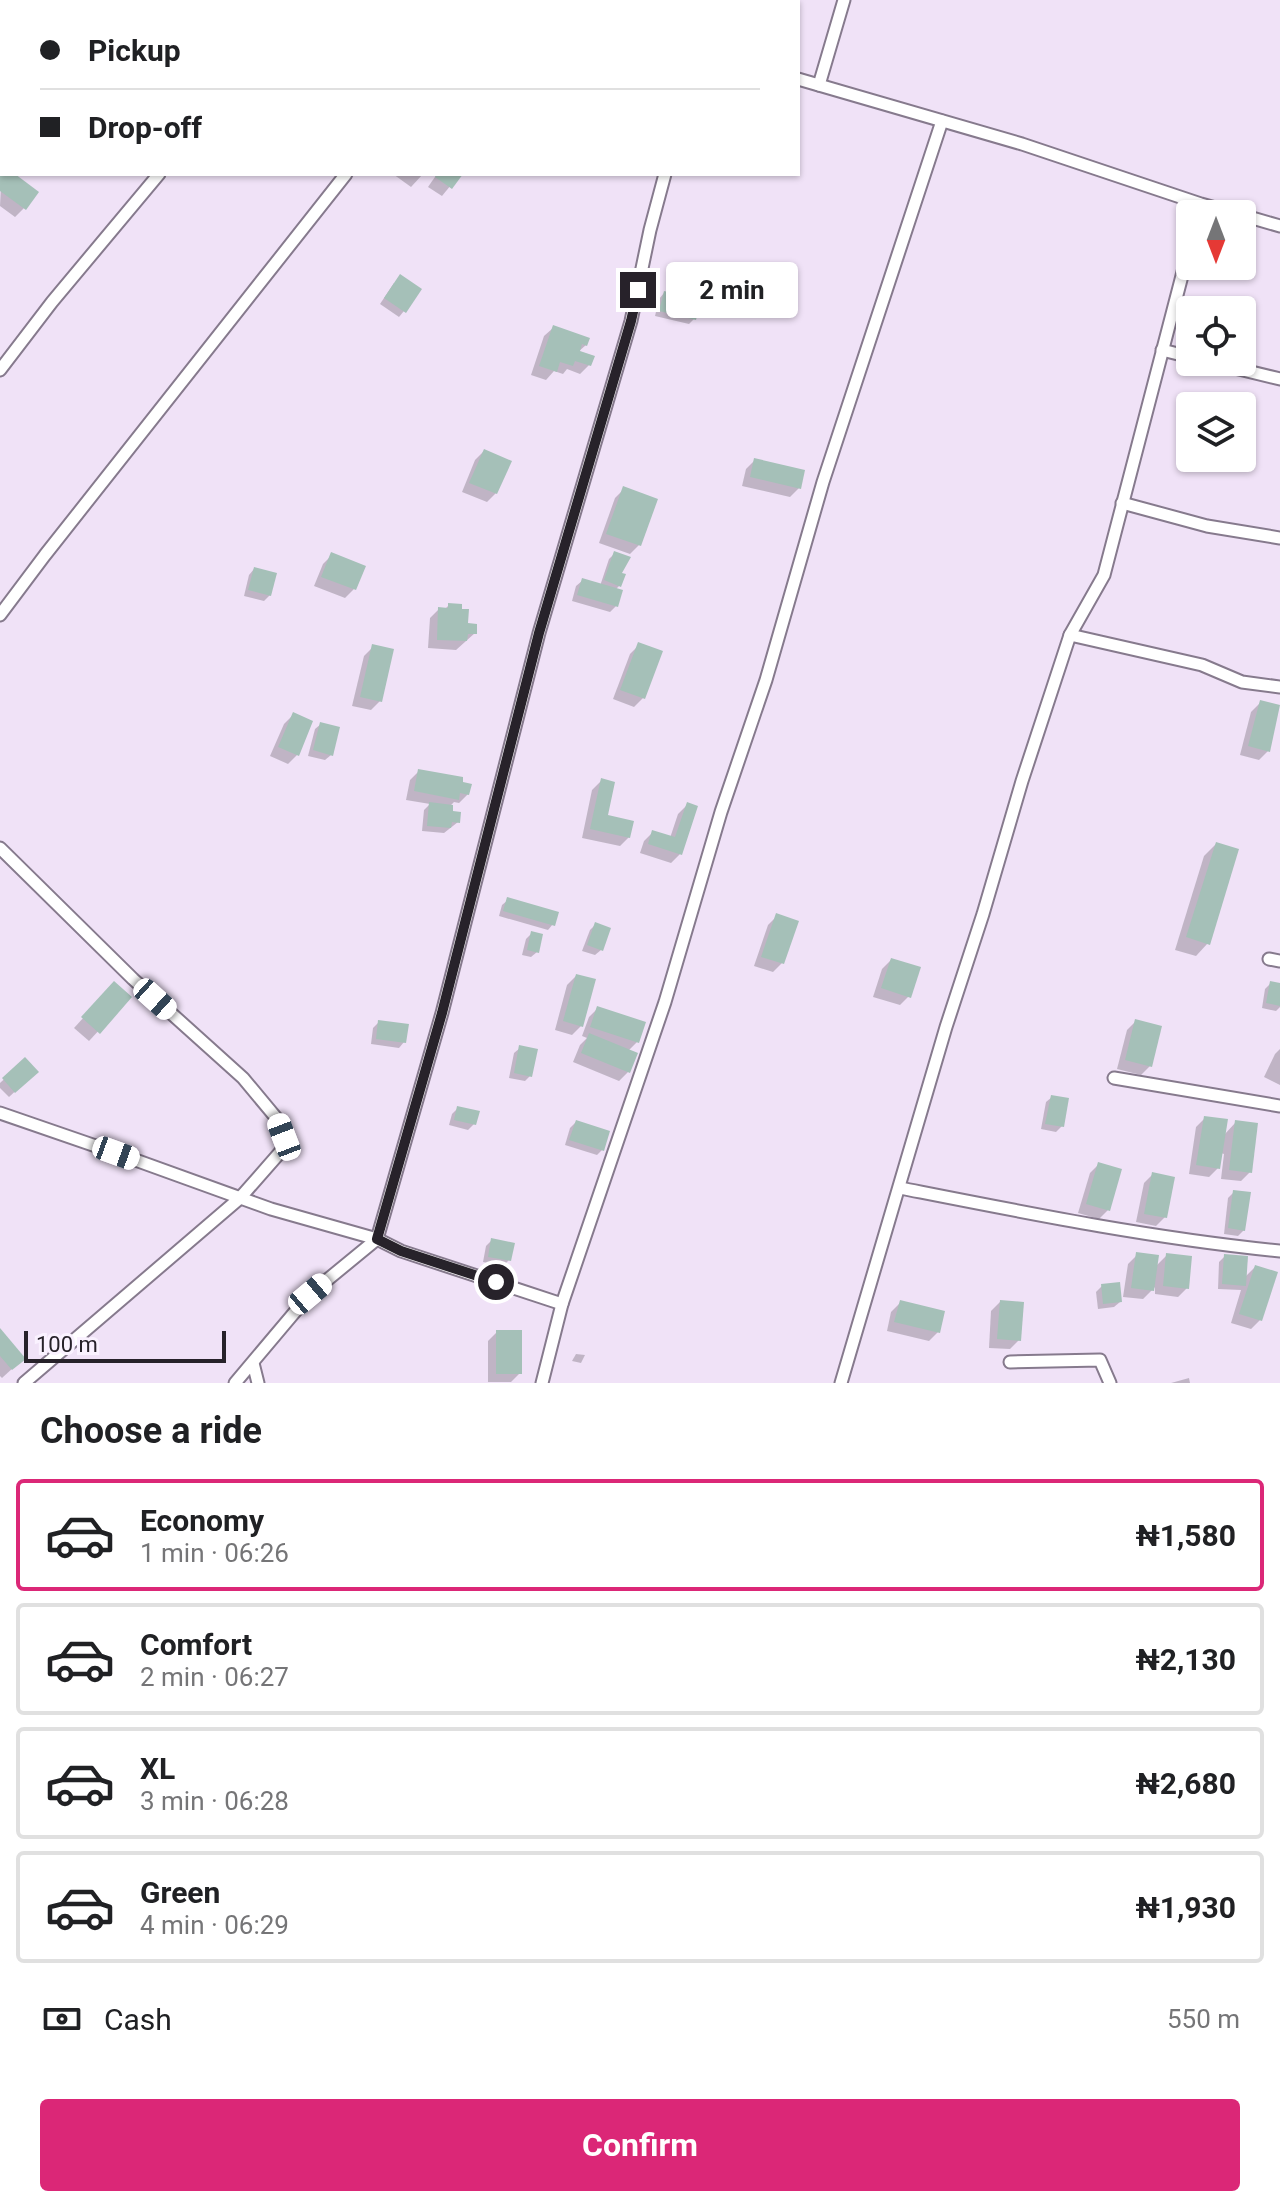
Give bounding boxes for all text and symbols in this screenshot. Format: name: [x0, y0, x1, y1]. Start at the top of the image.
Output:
text: Pickup: [88, 33, 181, 68]
text: Drop-off: [88, 110, 202, 145]
north arrow: [1176, 200, 1256, 280]
map controls: [1176, 200, 1256, 472]
callout: 2 min: [666, 262, 798, 318]
route end: [620, 272, 656, 308]
text: 2 min: [699, 275, 765, 305]
button: locate: [1176, 296, 1256, 376]
button: layers: [1176, 392, 1256, 472]
car: [129, 974, 181, 1024]
car: [264, 1110, 304, 1164]
car: [89, 1134, 143, 1172]
route start: [478, 1264, 514, 1300]
car: [284, 1269, 336, 1319]
scale bar: [24, 1327, 226, 1363]
text: 100 m: [36, 1332, 98, 1357]
text: Choose a ride: [40, 1410, 262, 1452]
icon: car: [44, 1499, 116, 1571]
text: Economy: [140, 1503, 264, 1538]
text: ₦1,580: [1135, 1518, 1236, 1553]
text: 1 min · 06:26: [140, 1538, 289, 1568]
icon: car: [44, 1623, 116, 1695]
text: Comfort: [140, 1627, 252, 1662]
text: ₦2,130: [1135, 1642, 1236, 1677]
text: 2 min · 06:27: [140, 1662, 289, 1692]
icon: car: [44, 1747, 116, 1819]
text: XL: [140, 1751, 175, 1786]
text: ₦2,680: [1135, 1766, 1236, 1801]
text: 3 min · 06:28: [140, 1786, 289, 1816]
icon: car: [44, 1871, 116, 1943]
text: Green: [140, 1875, 220, 1910]
text: ₦1,930: [1135, 1890, 1236, 1925]
text: 4 min · 06:29: [140, 1910, 289, 1940]
icon: cash: [40, 1997, 84, 2041]
text: Cash: [104, 2002, 172, 2037]
text: 550 m: [1167, 2004, 1240, 2034]
button: Confirm: [40, 2099, 1240, 2191]

